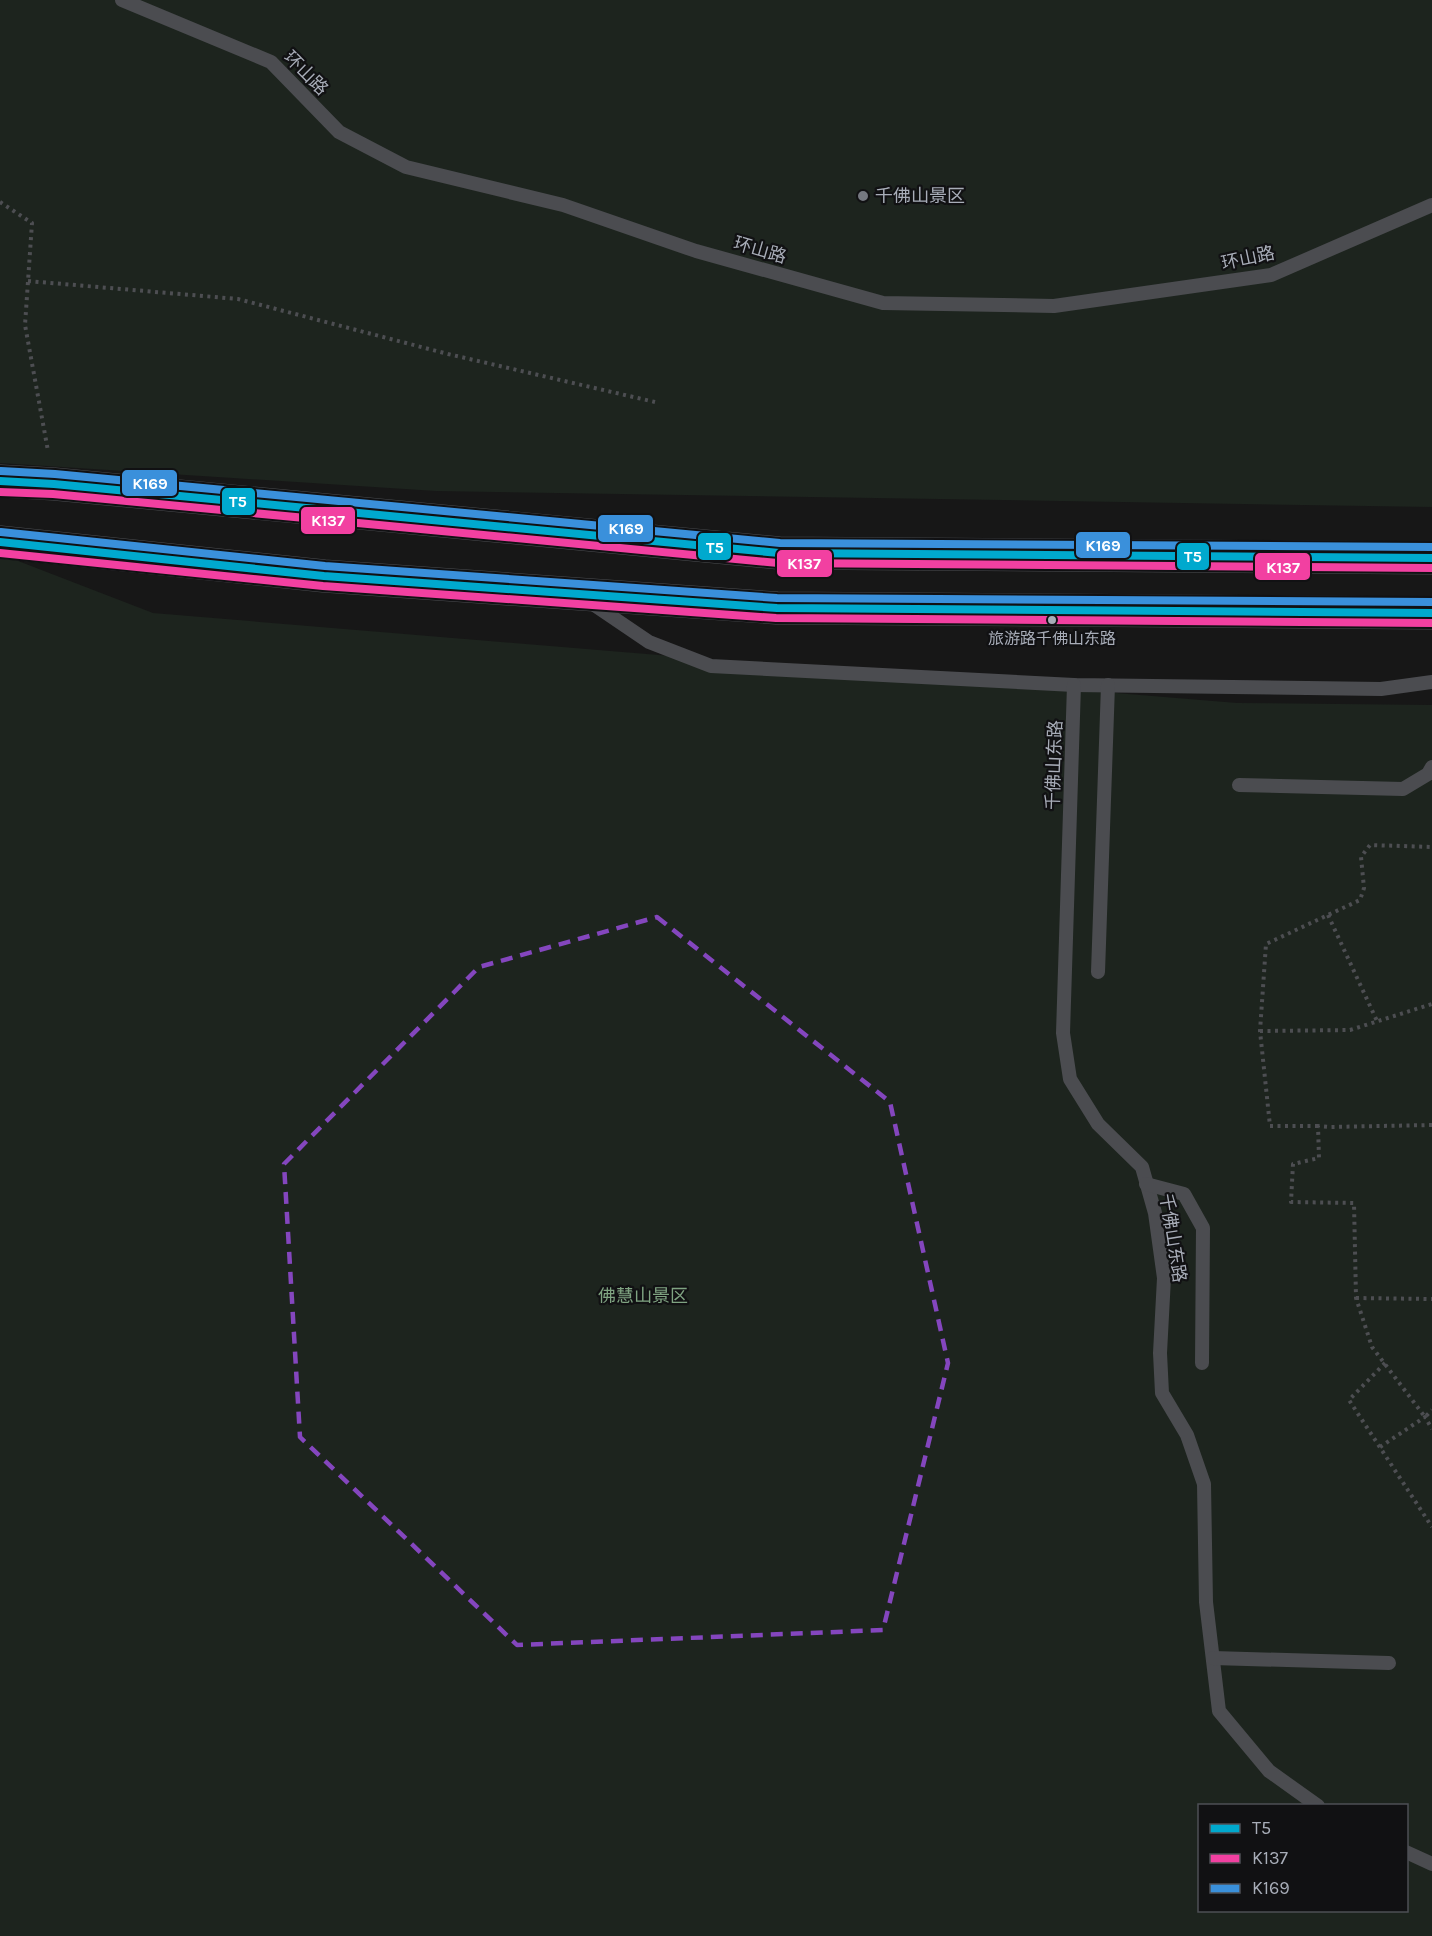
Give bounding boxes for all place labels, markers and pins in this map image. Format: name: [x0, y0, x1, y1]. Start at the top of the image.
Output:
place label: 千佛山景区: [875, 185, 965, 207]
marker: 千佛山景区: [856, 189, 870, 203]
marker: 旅游路千佛山东路: [1046, 614, 1058, 626]
place label: 旅游路千佛山东路: [988, 629, 1116, 648]

